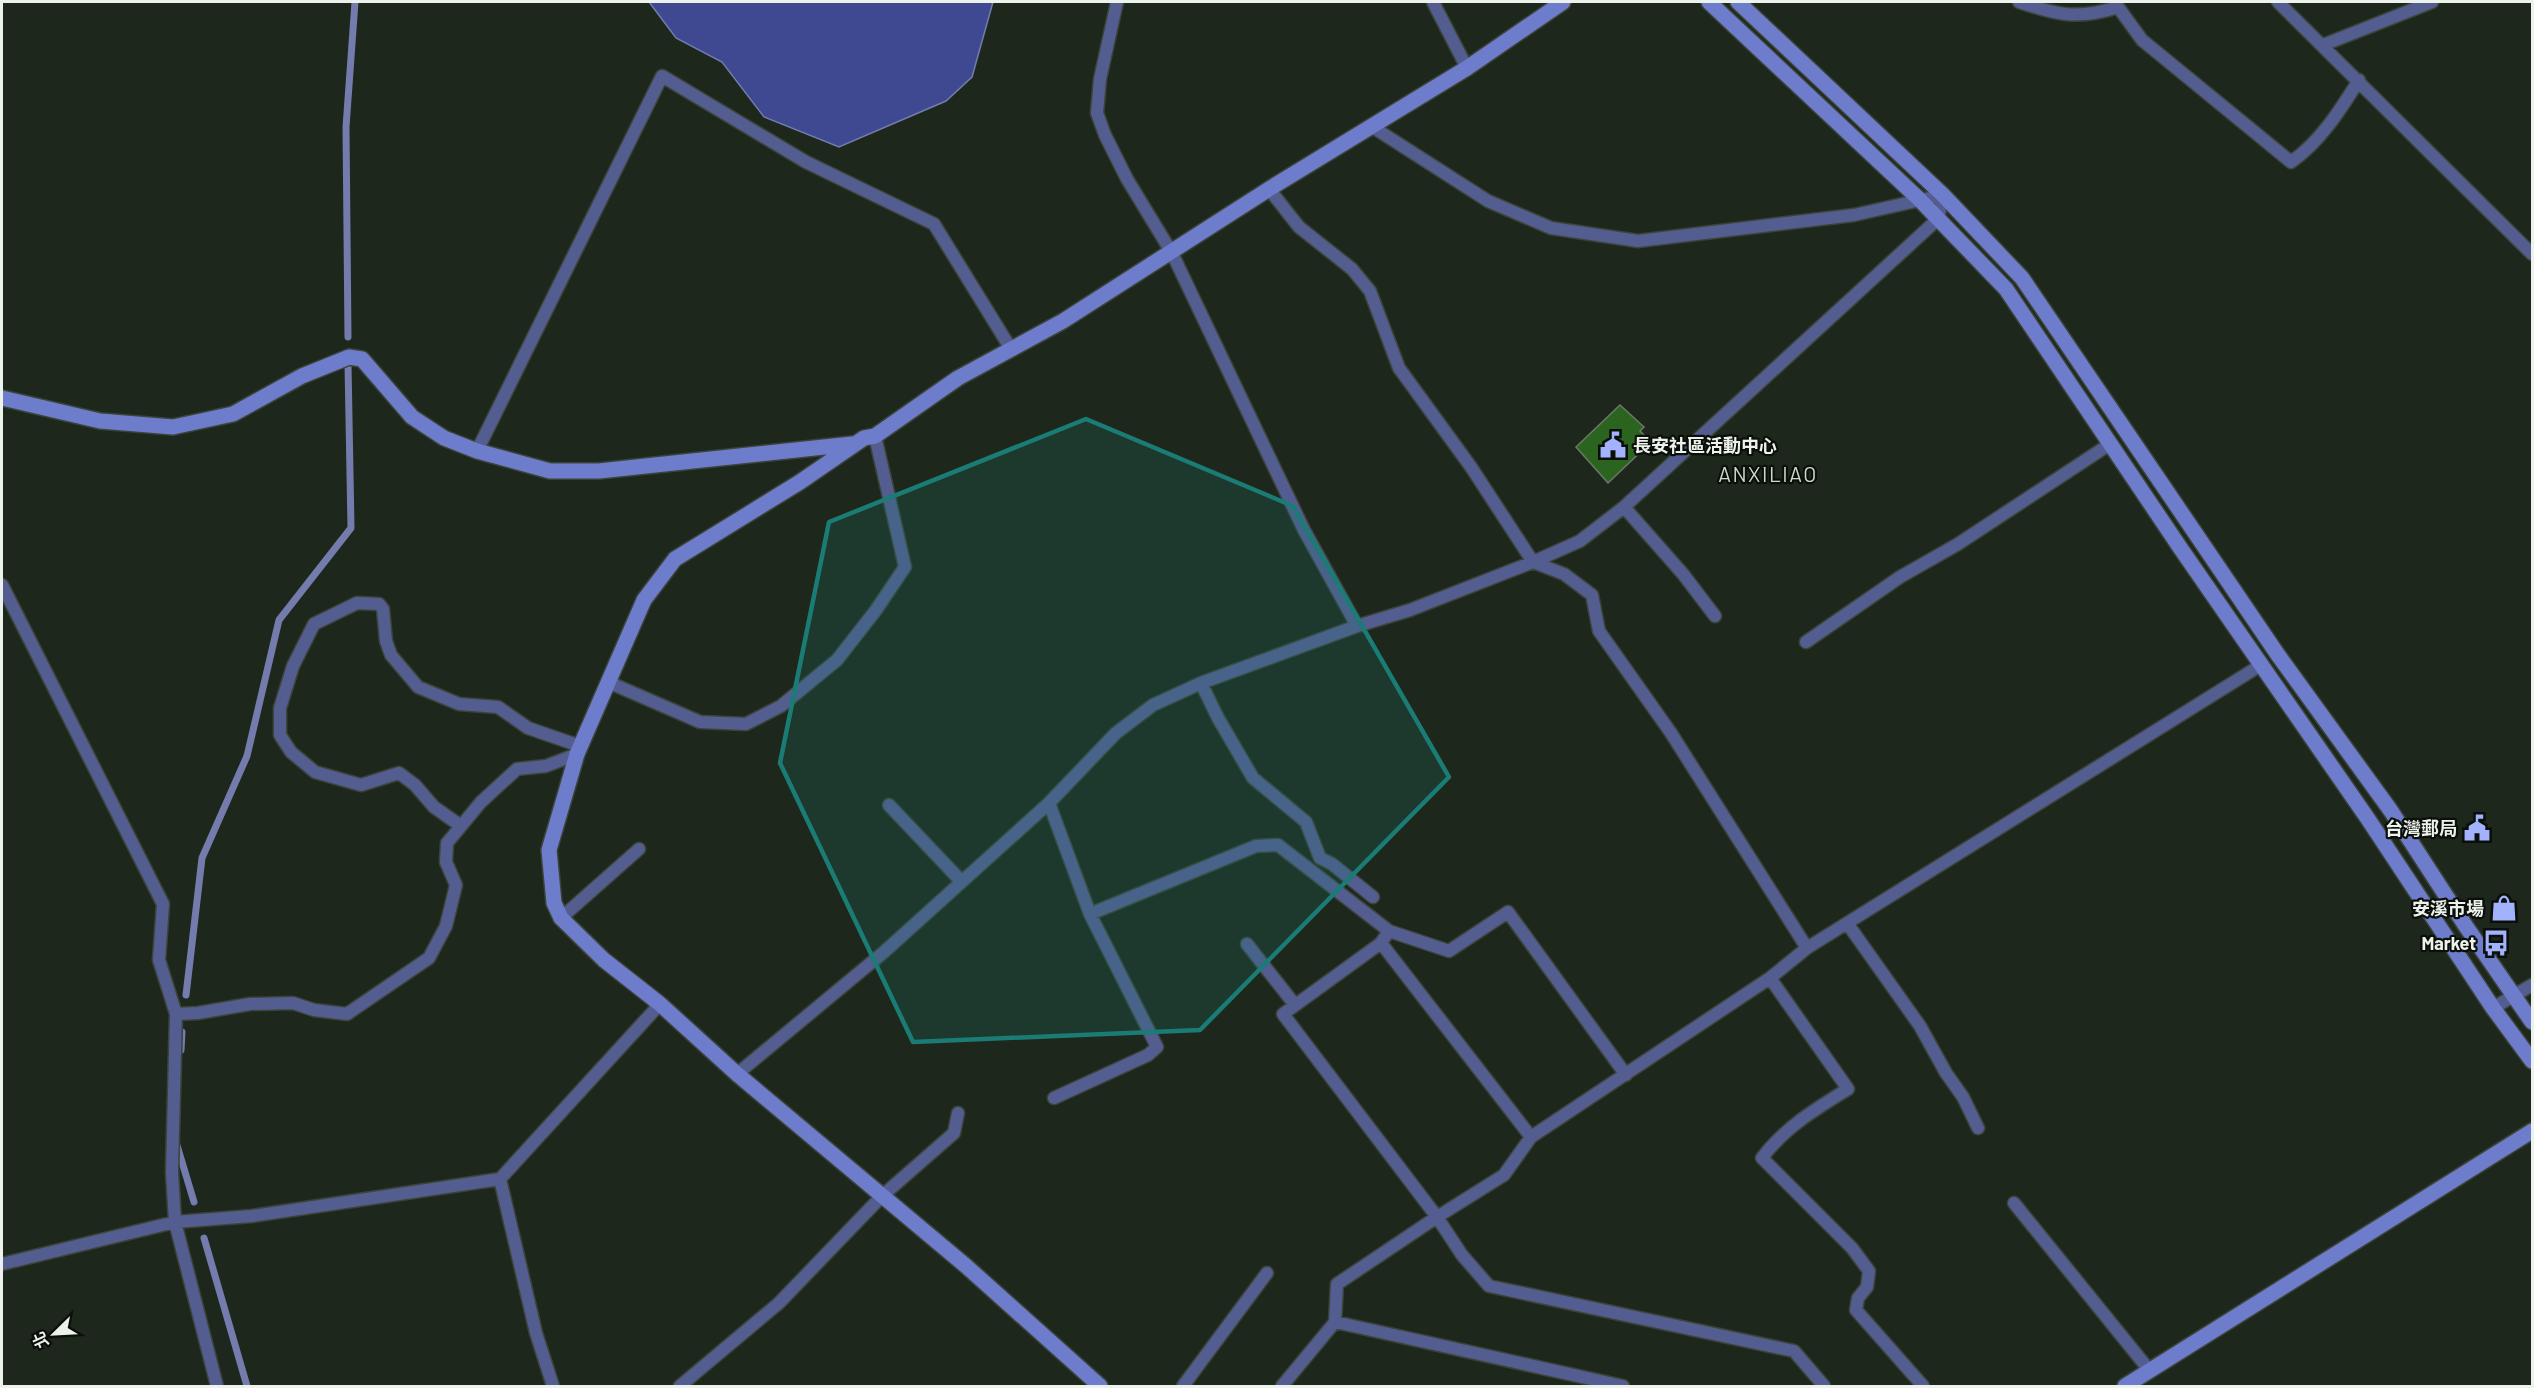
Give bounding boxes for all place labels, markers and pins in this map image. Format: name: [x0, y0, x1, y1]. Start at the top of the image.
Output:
public building icon: 長安社區活動中心: [1598, 430, 1628, 460]
place label: 長安社區活動中心: [1633, 434, 1777, 456]
public building icon: 台灣郵局: [2462, 813, 2492, 843]
place label: 台灣郵局: [2385, 817, 2457, 839]
shop icon: 安溪市場: [2489, 893, 2519, 923]
place label: 安溪市場: [2412, 897, 2484, 919]
bus stop icon: Market: [2481, 928, 2511, 958]
place label: Market: [2422, 932, 2476, 954]

